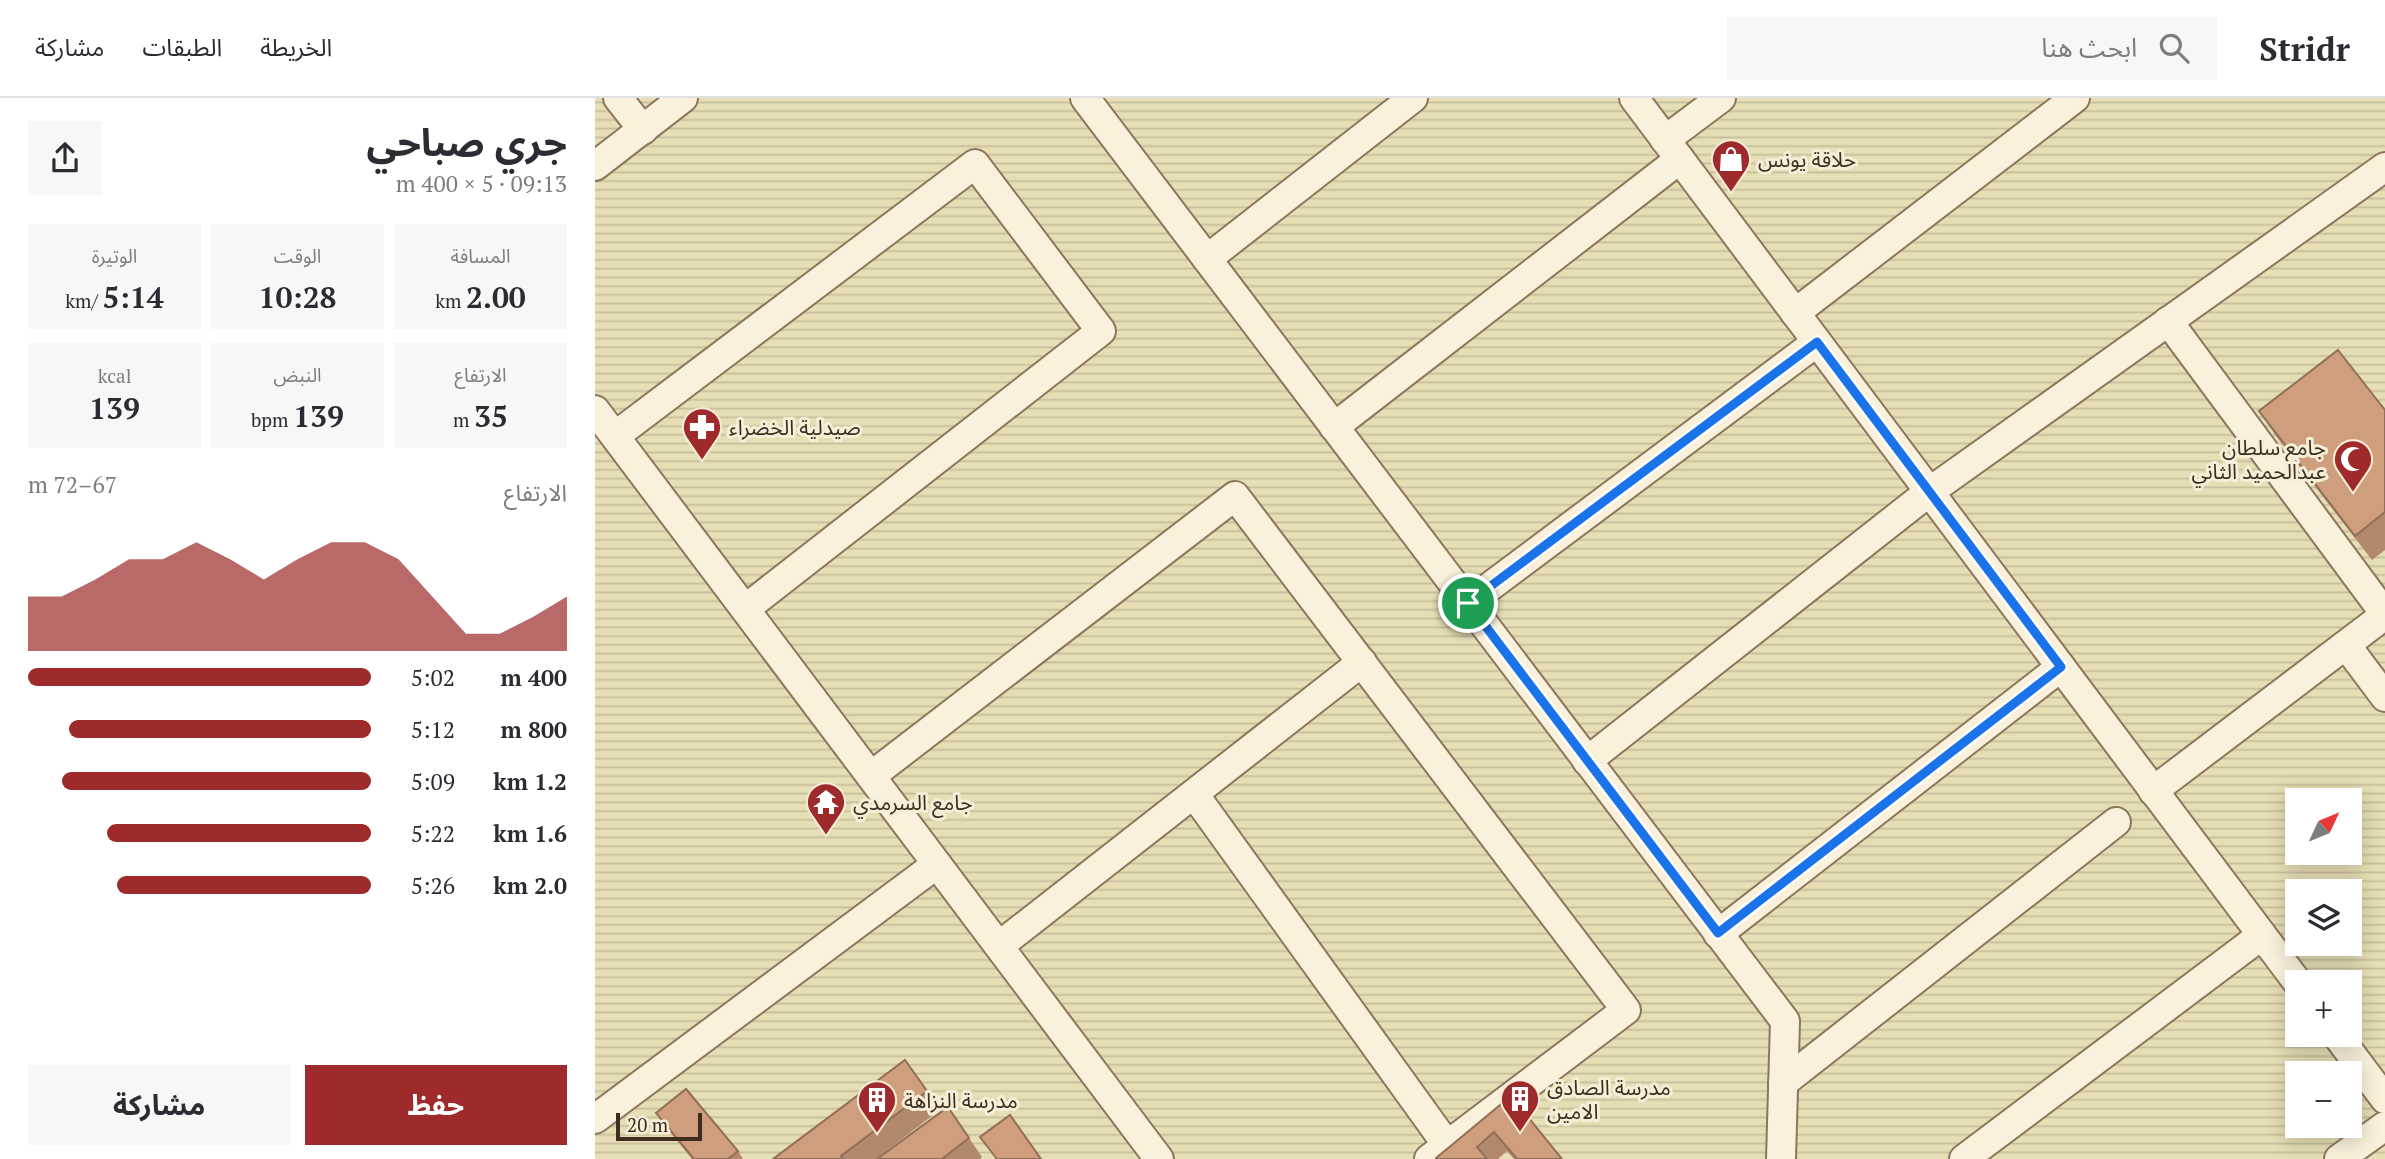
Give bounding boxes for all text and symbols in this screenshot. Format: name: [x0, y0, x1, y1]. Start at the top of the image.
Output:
search box: [1727, 17, 2217, 80]
text: Stridr: [2259, 27, 2350, 70]
icon: search: [2155, 29, 2193, 67]
text: ابحث هنا: [2041, 30, 2137, 64]
text: مشاركة: [35, 31, 104, 63]
text: الطبقات: [142, 31, 222, 63]
text: الخريطة: [260, 31, 332, 63]
text: جري صباحي: [367, 117, 567, 167]
button: share: [28, 121, 102, 195]
shop icon: حلاقة يونس: [1710, 138, 1752, 193]
place label: حلاقة يونس: [1758, 145, 1856, 173]
text: 09:13 · 5 × 400 m: [396, 168, 567, 199]
text: الوتيرة: [92, 243, 137, 268]
text: الوقت: [274, 243, 321, 268]
text: المسافة: [451, 243, 510, 268]
text: 5:14: [103, 277, 164, 317]
text: 10:28: [258, 277, 337, 317]
text: 2.00: [466, 277, 526, 317]
text: /km: [65, 288, 103, 313]
text: km: [435, 288, 466, 313]
text: النبض: [273, 362, 322, 387]
text: الارتفاع: [454, 362, 507, 387]
text: kcal: [98, 363, 131, 388]
text: 139: [89, 388, 140, 428]
text: 139: [293, 396, 344, 436]
text: 35: [474, 396, 508, 436]
pharmacy icon: صيدلية الخضراء: [681, 406, 723, 461]
text: bpm: [251, 407, 293, 432]
text: m: [453, 407, 474, 432]
place label: صيدلية الخضراء: [729, 413, 861, 441]
place label: جامع سلطان عبدالحميد الثاني: [2191, 433, 2326, 488]
mosque icon: جامع سلطان عبدالحميد الثاني: [2332, 438, 2374, 493]
text: 67–72 m: [28, 469, 117, 500]
text: الارتفاع: [504, 477, 567, 508]
pin: [1438, 573, 1498, 633]
icon: arrive: [1449, 584, 1487, 622]
text: 5:02: [411, 662, 455, 693]
text: 400 m: [501, 662, 567, 693]
text: 5:12: [411, 714, 455, 745]
text: 800 m: [501, 714, 567, 745]
text: 5:09: [411, 766, 455, 797]
text: 1.2 km: [493, 766, 567, 797]
temple icon: جامع السرمدي: [805, 781, 847, 836]
place label: جامع السرمدي: [853, 788, 973, 819]
north arrow: [2285, 788, 2363, 864]
map controls: [2285, 788, 2362, 1138]
text: 5:22: [411, 818, 455, 849]
text: 1.6 km: [493, 818, 567, 849]
text: 5:26: [411, 870, 455, 901]
text: 2.0 km: [493, 870, 567, 901]
button: layers: [2285, 879, 2362, 956]
button: +: [2285, 970, 2362, 1047]
button: −: [2285, 1061, 2362, 1138]
button: مشاركة: [28, 1065, 291, 1145]
button: حفظ: [305, 1065, 567, 1145]
place label: مدرسة الصادق الامين: [1547, 1073, 1671, 1125]
building icon: مدرسة الصادق الامين: [1499, 1078, 1541, 1133]
building icon: مدرسة النزاهة: [856, 1079, 898, 1134]
place label: مدرسة النزاهة: [904, 1086, 1018, 1114]
scale bar: [616, 1110, 702, 1142]
text: 20 m: [627, 1112, 668, 1137]

